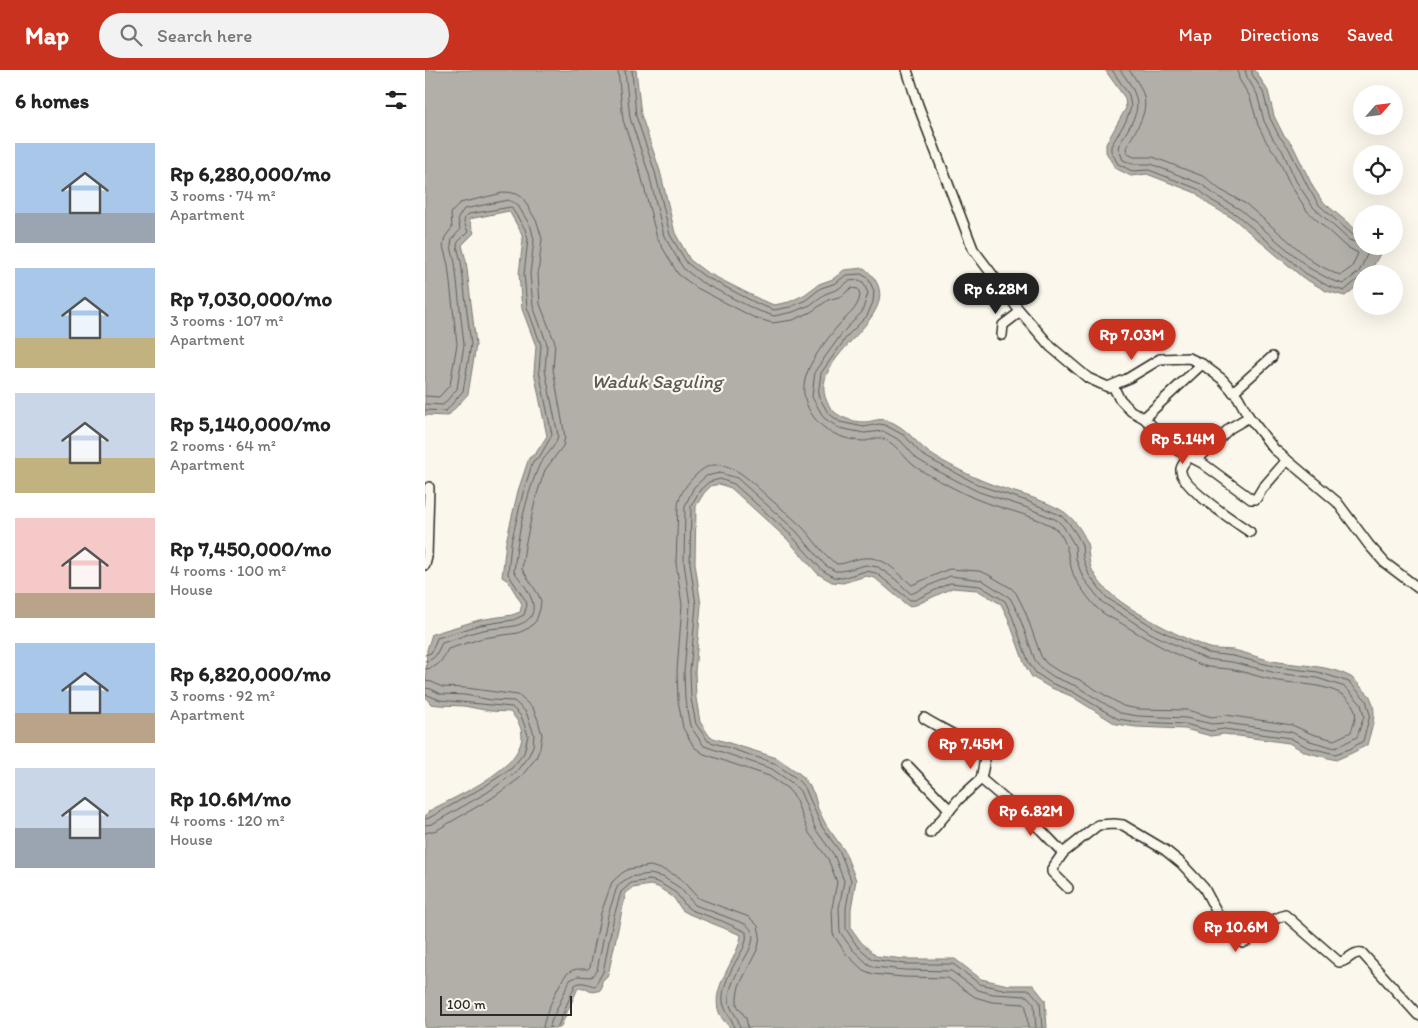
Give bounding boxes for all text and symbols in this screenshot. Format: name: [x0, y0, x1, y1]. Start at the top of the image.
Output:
search box: [99, 13, 449, 58]
text: Map: [25, 21, 69, 50]
icon: search: [117, 21, 145, 49]
text: Search here: [157, 24, 252, 47]
text: Map: [1179, 24, 1212, 46]
text: Directions: [1240, 24, 1319, 46]
text: Saved: [1347, 24, 1393, 46]
north arrow: [1353, 85, 1403, 135]
map controls: [1353, 85, 1403, 315]
icon: filters: [382, 86, 410, 114]
text: 6 homes: [15, 88, 89, 113]
button: locate: [1353, 145, 1403, 195]
text: Rp 6,280,000/mo: [170, 161, 331, 186]
icon: home: [55, 163, 115, 223]
text: 3 rooms · 74 m²: [170, 186, 276, 205]
text: Apartment: [170, 205, 245, 224]
button: +: [1353, 205, 1403, 255]
button: −: [1353, 265, 1403, 315]
pin: Rp 6.28M: [944, 272, 1048, 315]
text: Rp 6.28M: [964, 279, 1028, 298]
text: Rp 7,030,000/mo: [170, 286, 332, 311]
icon: home: [55, 288, 115, 348]
text: 3 rooms · 107 m²: [170, 311, 283, 330]
pin: Rp 7.03M: [1080, 318, 1184, 361]
text: Rp 7.03M: [1100, 325, 1164, 344]
text: Apartment: [170, 330, 245, 349]
water label: Waduk Saguling: [591, 370, 725, 393]
text: Rp 5,140,000/mo: [170, 411, 331, 436]
icon: home: [55, 413, 115, 473]
pin: Rp 5.14M: [1131, 422, 1235, 465]
text: Rp 5.14M: [1151, 429, 1215, 448]
text: 2 rooms · 64 m²: [170, 436, 276, 455]
text: Apartment: [170, 455, 245, 474]
text: Rp 7,450,000/mo: [170, 536, 331, 561]
icon: home: [55, 538, 115, 598]
text: 4 rooms · 100 m²: [170, 561, 286, 580]
text: House: [170, 580, 213, 599]
text: Rp 6,820,000/mo: [170, 661, 331, 686]
icon: home: [55, 663, 115, 723]
text: 3 rooms · 92 m²: [170, 686, 275, 705]
text: Apartment: [170, 705, 245, 724]
pin: Rp 7.45M: [919, 728, 1023, 770]
text: Rp 7.45M: [939, 734, 1003, 753]
text: Rp 10.6M/mo: [170, 786, 291, 811]
icon: home: [55, 788, 115, 848]
pin: Rp 6.82M: [979, 794, 1083, 837]
text: Rp 6.82M: [999, 801, 1063, 820]
text: 4 rooms · 120 m²: [170, 811, 285, 830]
text: House: [170, 830, 213, 849]
pin: Rp 10.6M: [1184, 910, 1288, 953]
text: Rp 10.6M: [1204, 917, 1268, 936]
scale bar: [440, 993, 573, 1016]
text: 100 m: [447, 996, 486, 1013]

